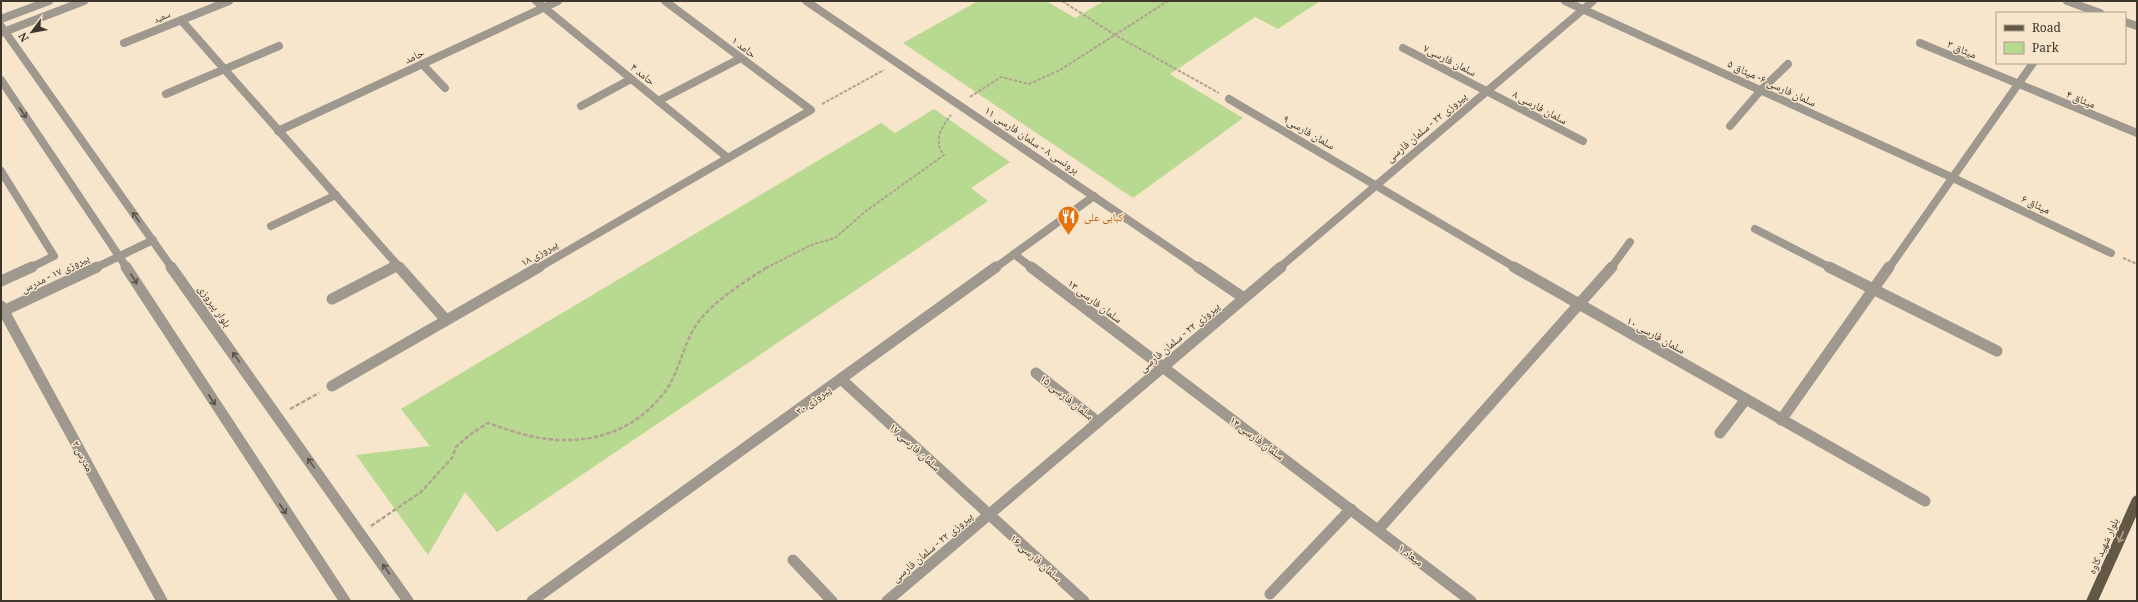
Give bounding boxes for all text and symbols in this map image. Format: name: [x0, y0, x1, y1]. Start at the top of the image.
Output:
street label: سعید: [151, 7, 173, 29]
north arrow: [12, 12, 52, 52]
legend: [1996, 12, 2126, 64]
text: Road: [2032, 19, 2062, 40]
text: N: [14, 28, 35, 45]
street label: حامد ۱: [726, 32, 760, 64]
street label: میثاق ۳: [1944, 36, 1979, 65]
text: Park: [2032, 39, 2060, 60]
street label: سلمان فارسی۷: [1419, 40, 1479, 83]
street label: حامد: [402, 45, 428, 70]
street label: سلمان فارسی ۶- میثاق ۵: [1724, 55, 1819, 113]
street label: حامد ۴: [625, 59, 659, 91]
street label: سلمان فارسی ۸: [1508, 86, 1570, 131]
street label: میثاق ۴: [2063, 86, 2098, 115]
street label: پیروزی ۲۲ - سلمان فارسی: [1382, 88, 1472, 168]
street label: برونسی ۸ - سلمان فارسی ۱۱: [980, 102, 1083, 180]
one-way arrow: [19, 107, 27, 118]
street label: سلمان فارسی۹: [1279, 111, 1338, 156]
street label: میثاق ۶: [2018, 190, 2053, 220]
restaurant icon: کبابی علی: [1056, 204, 1082, 237]
place label: کبابی علی: [1084, 209, 1124, 228]
one-way arrow: [132, 211, 140, 222]
street label: پیروزی ۱۸: [517, 236, 562, 273]
street label: پیروزی ۱۷ - مدرس: [18, 249, 94, 299]
one-way arrow: [130, 273, 138, 284]
street label: سلمان فارسی ۱۳: [1062, 275, 1126, 329]
street label: بلوار پیروزی: [192, 282, 235, 332]
street label: پیروزی ۲۲ - سلمان فارسی: [1135, 298, 1225, 378]
street label: سلمان فارسی ۱۰: [1622, 312, 1688, 360]
one-way arrow: [232, 352, 240, 363]
street label: سلمان فارسی ۱۵: [1035, 370, 1097, 426]
street label: پیروزی ۲۰: [792, 381, 836, 421]
one-way arrow: [208, 394, 216, 405]
street label: سلمان فارسی ۱۴: [1224, 412, 1288, 466]
street label: سلمان فارسی ۱۷: [884, 419, 944, 477]
street label: مدرس ۲: [66, 438, 98, 476]
one-way arrow: [307, 458, 315, 469]
one-way arrow: [279, 503, 287, 514]
street label: پیروزی ۲۲ - سلمان فارسی: [888, 508, 978, 588]
street label: بلوار شهید کاوه: [2083, 515, 2125, 578]
street label: سلمان فارسی ۱۶: [1005, 530, 1065, 588]
one-way arrow: [2117, 530, 2124, 542]
street label: میعاد ۱: [1393, 540, 1427, 572]
one-way arrow: [382, 564, 390, 575]

